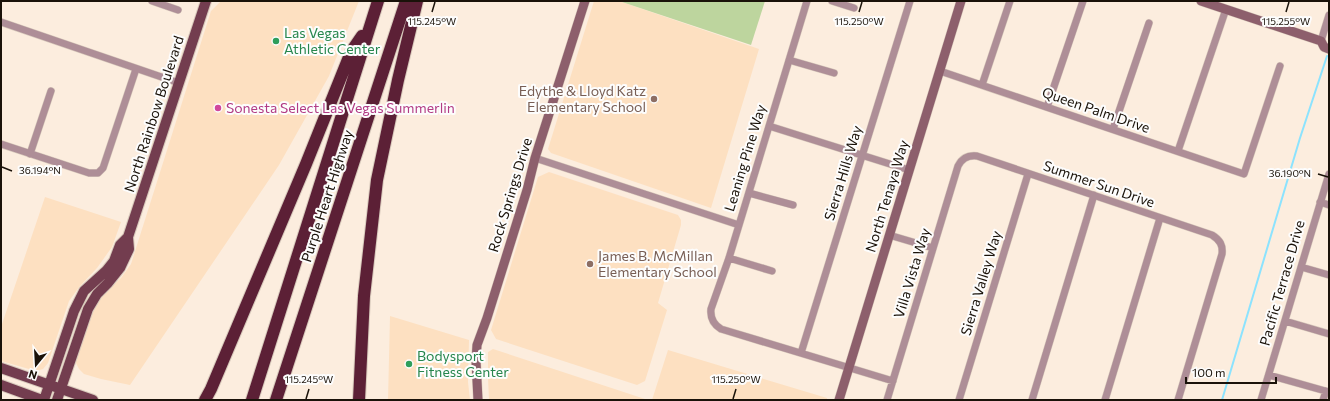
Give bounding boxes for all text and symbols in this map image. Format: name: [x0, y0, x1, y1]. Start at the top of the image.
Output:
text: 115.245°W: [408, 15, 456, 27]
text: 115.250°W: [834, 15, 884, 27]
text: 115.255°W: [1262, 15, 1310, 27]
place label: Las Vegas Athletic Center: [284, 24, 381, 57]
street label: North Rainbow Boulevard: [120, 34, 187, 194]
marker: Las Vegas Athletic Center: [271, 36, 281, 46]
place label: Edythe & Lloyd Katz Elementary School: [519, 82, 646, 115]
street label: Queen Palm Drive: [1040, 83, 1152, 136]
marker: Edythe & Lloyd Katz Elementary School: [649, 94, 659, 104]
place label: Sonesta Select Las Vegas Summerlin: [226, 99, 455, 116]
street label: Leaning Pine Way: [720, 102, 769, 213]
marker: Sonesta Select Las Vegas Summerlin: [213, 103, 223, 113]
street label: Sierra Hills Way: [820, 123, 865, 222]
street label: Purple Heart Highway: [297, 127, 356, 264]
street label: Rock Springs Drive: [484, 136, 535, 254]
street label: North Tenaya Way: [861, 138, 912, 254]
street label: Summer Sun Drive: [1041, 156, 1157, 211]
text: 36.194°N: [19, 164, 61, 176]
text: 36.190°N: [1269, 167, 1311, 179]
street label: Pacific Terrace Drive: [1255, 218, 1308, 348]
street label: Villa Vista Way: [890, 226, 933, 320]
street label: Sierra Valley Way: [957, 228, 1005, 337]
place label: James B. McMillan Elementary School: [598, 247, 717, 280]
marker: James B. McMillan Elementary School: [585, 259, 595, 269]
north arrow: [16, 345, 56, 385]
place label: Bodysport Fitness Center: [417, 347, 509, 380]
marker: Bodysport Fitness Center: [404, 359, 414, 369]
scale bar: [1186, 359, 1276, 385]
text: 100 m: [1192, 365, 1226, 379]
text: N: [27, 368, 39, 382]
text: 115.245°W: [285, 373, 333, 385]
text: 115.250°W: [711, 373, 761, 385]

